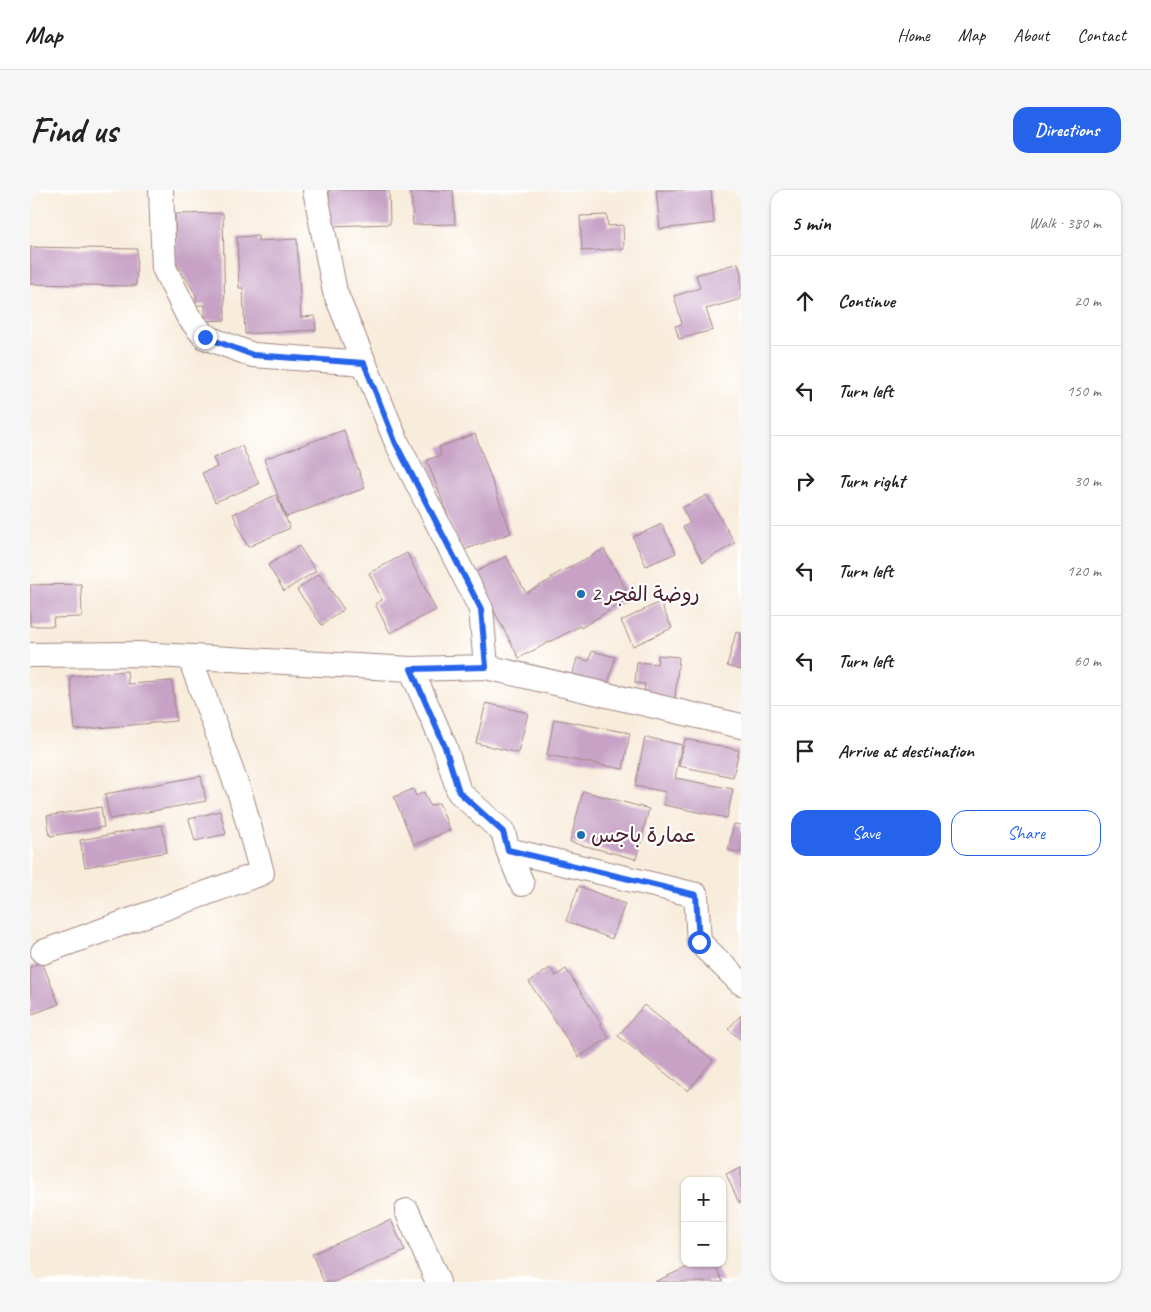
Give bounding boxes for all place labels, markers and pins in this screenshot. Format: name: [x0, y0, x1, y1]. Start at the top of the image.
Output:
place label: روضة الفجر 2: [591, 581, 700, 607]
marker: روضة الفجر 2: [575, 588, 587, 600]
place label: عمارة باجس: [591, 822, 697, 848]
marker: عمارة باجس: [575, 829, 587, 841]

